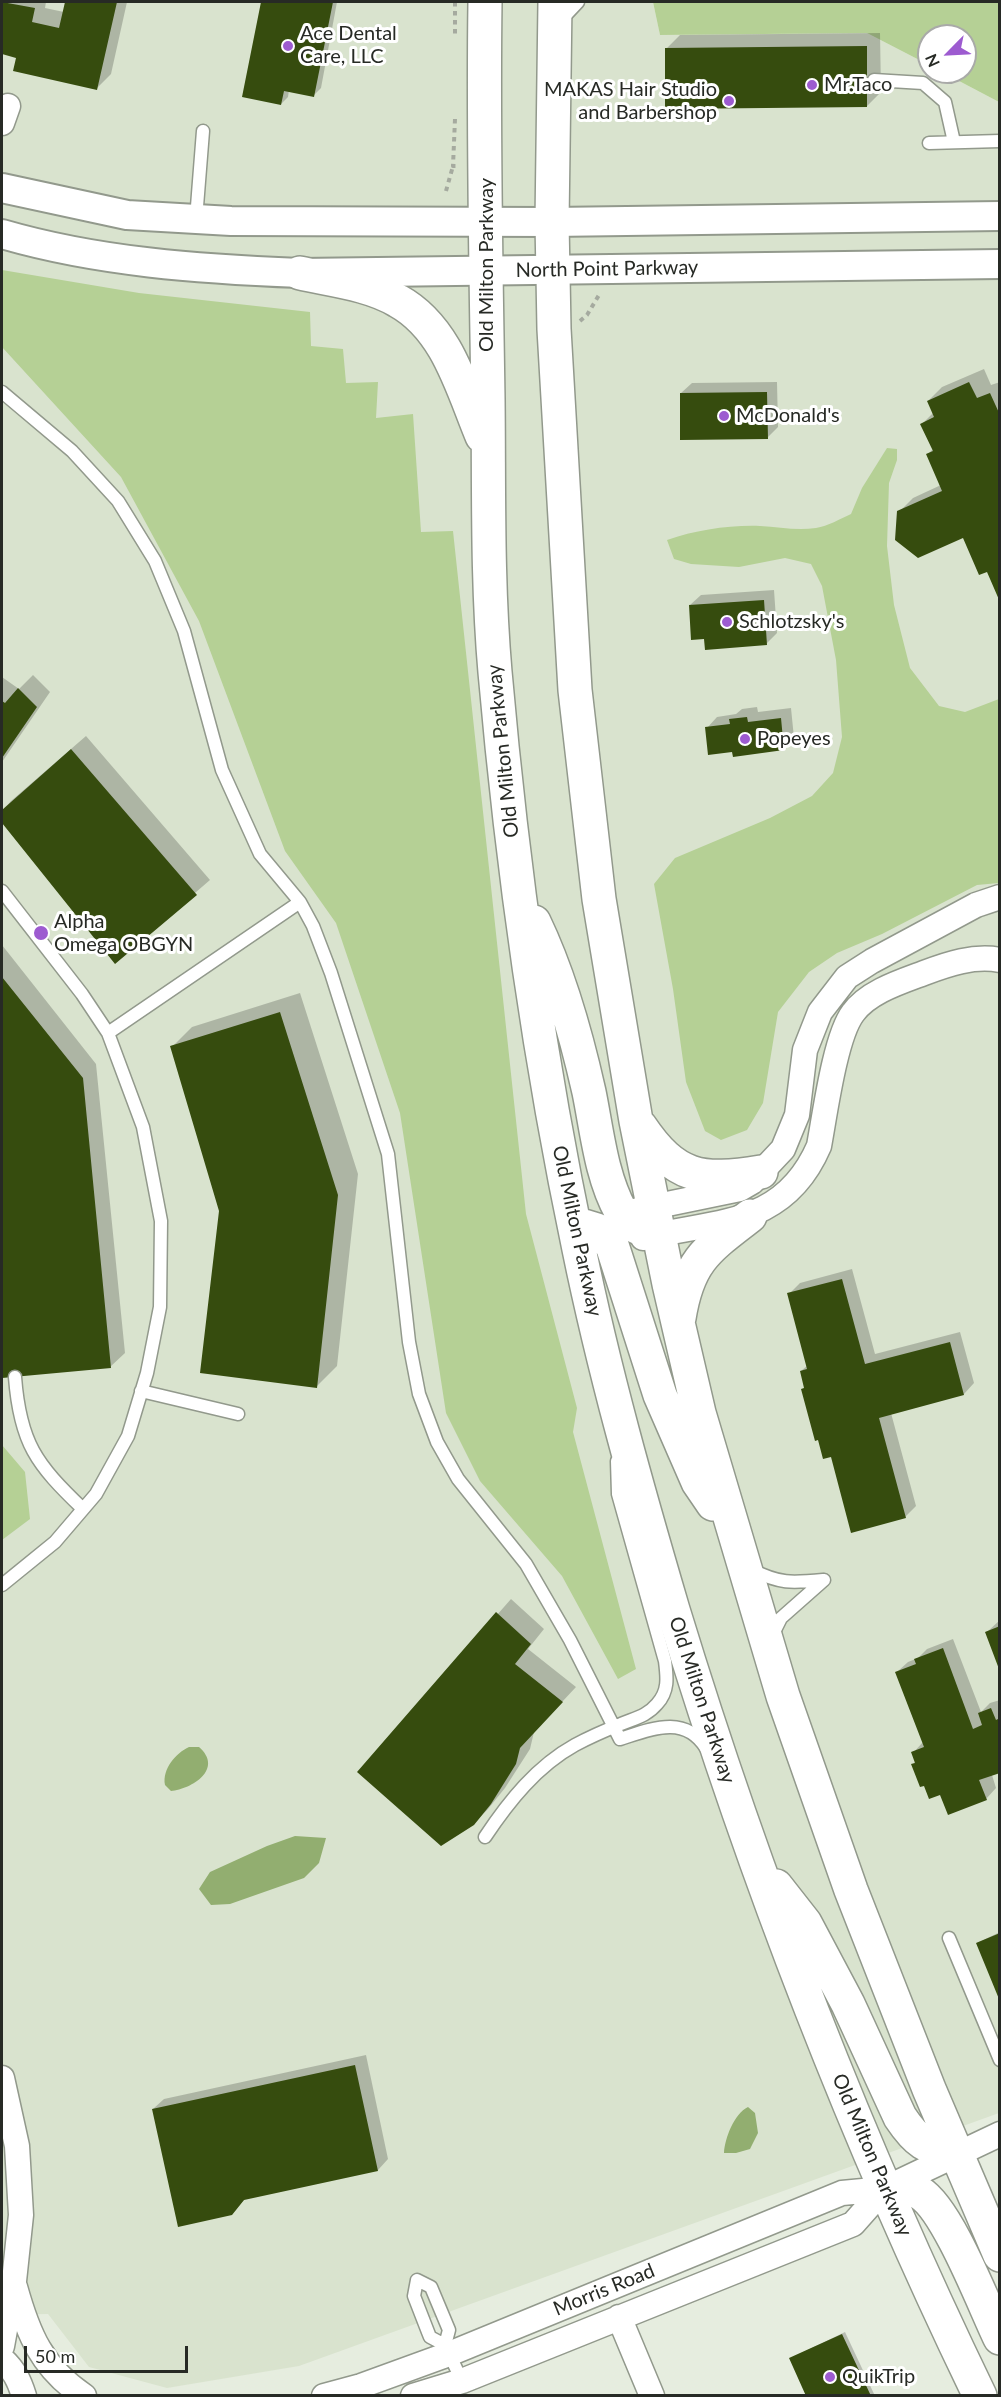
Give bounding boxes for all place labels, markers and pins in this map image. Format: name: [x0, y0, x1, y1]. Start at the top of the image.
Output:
place label: Ace Dental Care, LLC: [300, 22, 397, 69]
marker: Ace Dental Care, LLC: [281, 39, 295, 53]
place label: Mr.Taco: [824, 73, 892, 97]
place label: MAKAS Hair Studio and Barbershop: [544, 78, 717, 125]
marker: Mr.Taco: [805, 78, 819, 92]
marker: MAKAS Hair Studio and Barbershop: [722, 94, 736, 108]
place label: McDonald's: [736, 404, 840, 428]
marker: McDonald's: [717, 409, 731, 423]
place label: Schlotzsky's: [739, 610, 844, 634]
marker: Schlotzsky's: [720, 615, 734, 629]
place label: Popeyes: [757, 727, 831, 751]
marker: Popeyes: [738, 732, 752, 746]
place label: Alpha Omega OBGYN: [54, 910, 193, 957]
marker: Alpha Omega OBGYN: [32, 924, 50, 942]
place label: QuikTrip: [842, 2365, 915, 2389]
marker: QuikTrip: [823, 2370, 837, 2384]

